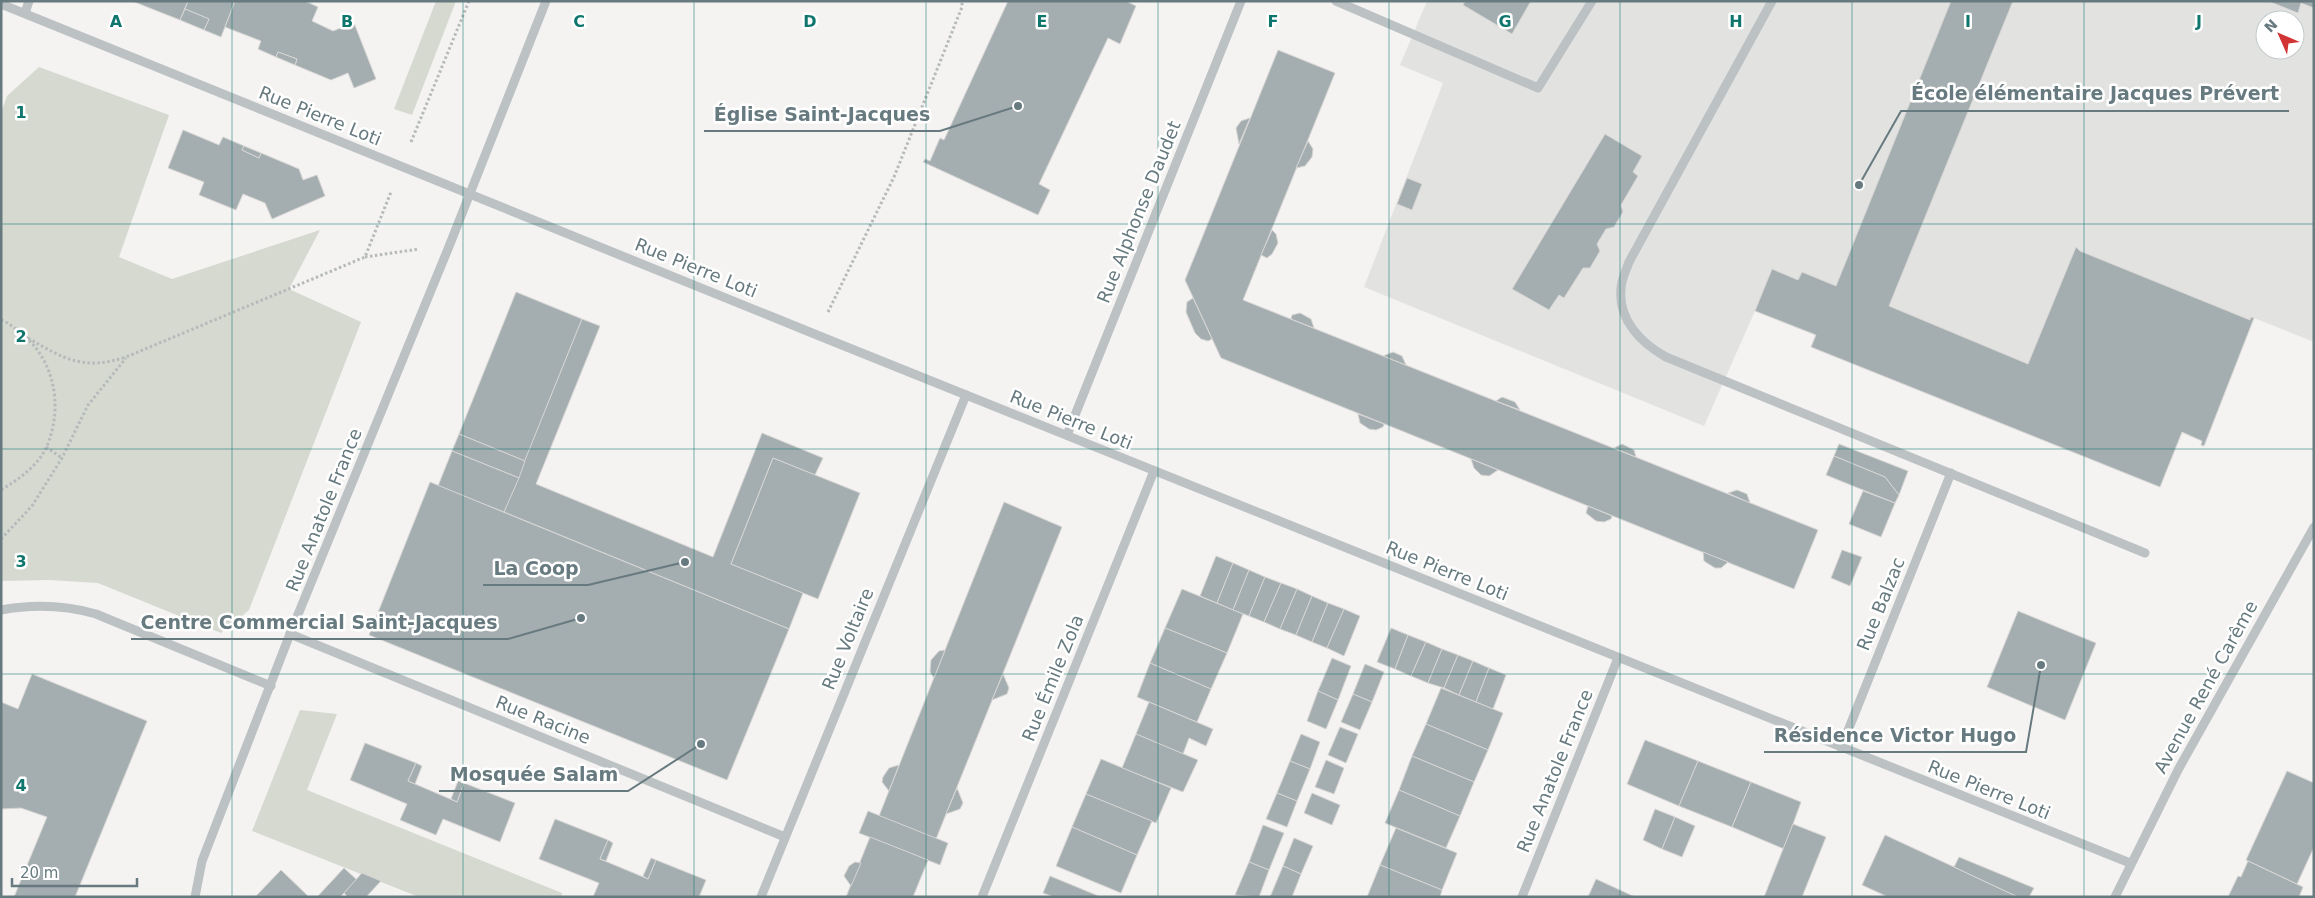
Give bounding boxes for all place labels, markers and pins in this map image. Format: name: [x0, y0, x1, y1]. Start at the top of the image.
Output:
callout: École élémentaire Jacques Prévert: [1901, 77, 2289, 111]
callout: Église Saint-Jacques: [704, 97, 940, 131]
callout: La Coop: [483, 551, 588, 585]
callout: Centre Commercial Saint-Jacques: [131, 605, 508, 639]
callout: Résidence Victor Hugo: [1764, 718, 2026, 752]
callout: Mosquée Salam: [439, 757, 628, 791]

